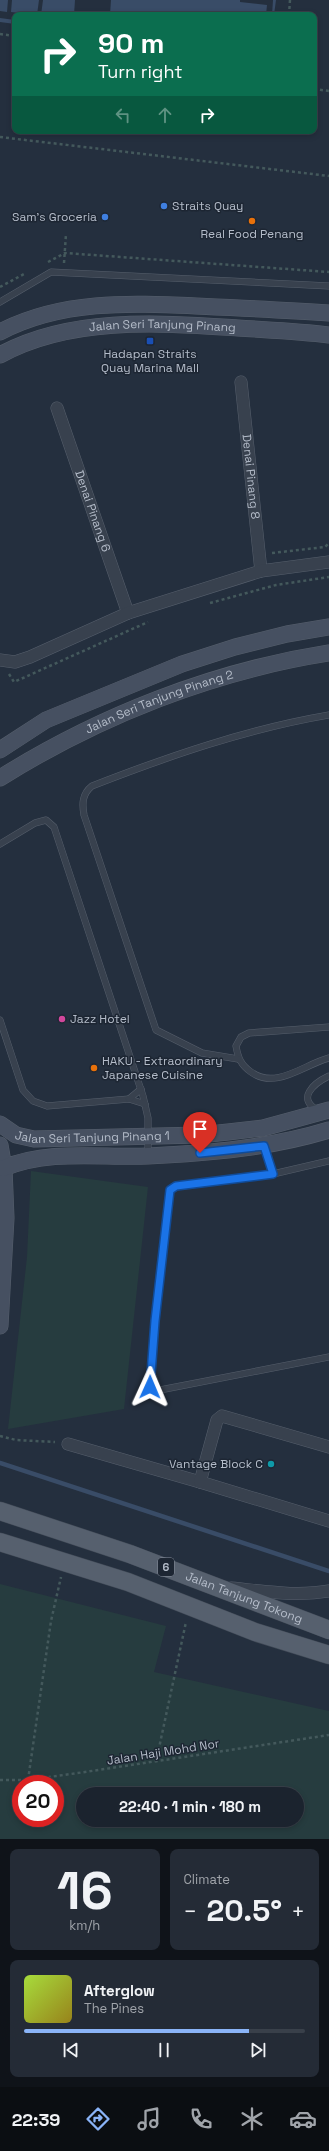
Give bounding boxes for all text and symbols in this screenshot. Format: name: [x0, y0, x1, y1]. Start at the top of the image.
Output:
text: 90 m: [98, 25, 164, 61]
icon: right: [32, 28, 84, 80]
text: Turn right: [98, 60, 182, 83]
icon: left: [112, 104, 134, 126]
icon: ahead: [154, 104, 176, 126]
icon: right: [196, 104, 218, 126]
place label: Straits Quay: [172, 198, 243, 214]
marker: Straits Quay: [159, 201, 169, 211]
place label: Sam's Groceria: [12, 209, 97, 225]
marker: Sam's Groceria: [100, 212, 110, 222]
marker: Real Food Penang: [247, 216, 257, 226]
place label: Real Food Penang: [200, 226, 304, 242]
street label: Jalan Seri Tanjung Pinang: [88, 316, 236, 336]
marker: Hadapan Straits Quay Marina Mall: [145, 336, 155, 346]
place label: Hadapan Straits Quay Marina Mall: [101, 346, 199, 376]
street label: Denai Pinang 8: [239, 433, 263, 520]
street label: Denai Pinang 6: [71, 468, 114, 554]
street label: Jalan Seri Tanjung Pinang 2: [82, 666, 235, 738]
place label: Jazz Hotel: [70, 1011, 130, 1027]
marker: Jazz Hotel: [57, 1014, 67, 1024]
place label: HAKU - Extraordinary Japanese Cuisine: [102, 1053, 223, 1083]
marker: HAKU - Extraordinary Japanese Cuisine: [89, 1063, 99, 1073]
pin: [183, 1112, 217, 1153]
icon: arrive: [189, 1118, 211, 1140]
street label: Jalan Seri Tanjung Pinang 1: [13, 1127, 170, 1147]
position arrow: [129, 1366, 171, 1408]
place label: Vantage Block C: [169, 1456, 263, 1472]
marker: Vantage Block C: [266, 1459, 276, 1469]
road number: 6: [158, 1558, 174, 1576]
street label: Jalan Tanjung Tokong: [183, 1568, 305, 1627]
street label: Jalan Haji Mohd Nor: [106, 1735, 221, 1769]
speed limit sign: 20: [12, 1775, 64, 1827]
text: 22:40 · 1 min · 180 m: [119, 1797, 261, 1816]
text: 16: [57, 1858, 113, 1924]
text: Climate: [184, 1871, 230, 1888]
text: 20.5°: [206, 1891, 282, 1930]
text: −: [184, 1897, 197, 1925]
text: +: [291, 1897, 305, 1925]
text: km/h: [69, 1917, 100, 1934]
text: Afterglow: [84, 1981, 155, 2000]
text: The Pines: [84, 2000, 144, 2017]
icon: previous: [60, 2039, 82, 2061]
icon: pause: [153, 2039, 175, 2061]
icon: next: [247, 2039, 269, 2061]
icon: directions: [84, 2105, 112, 2133]
icon: music: [135, 2105, 163, 2133]
icon: phone: [187, 2105, 215, 2133]
icon: climate: [238, 2105, 266, 2133]
icon: car: [289, 2105, 317, 2133]
text: 22:39: [12, 2108, 61, 2131]

